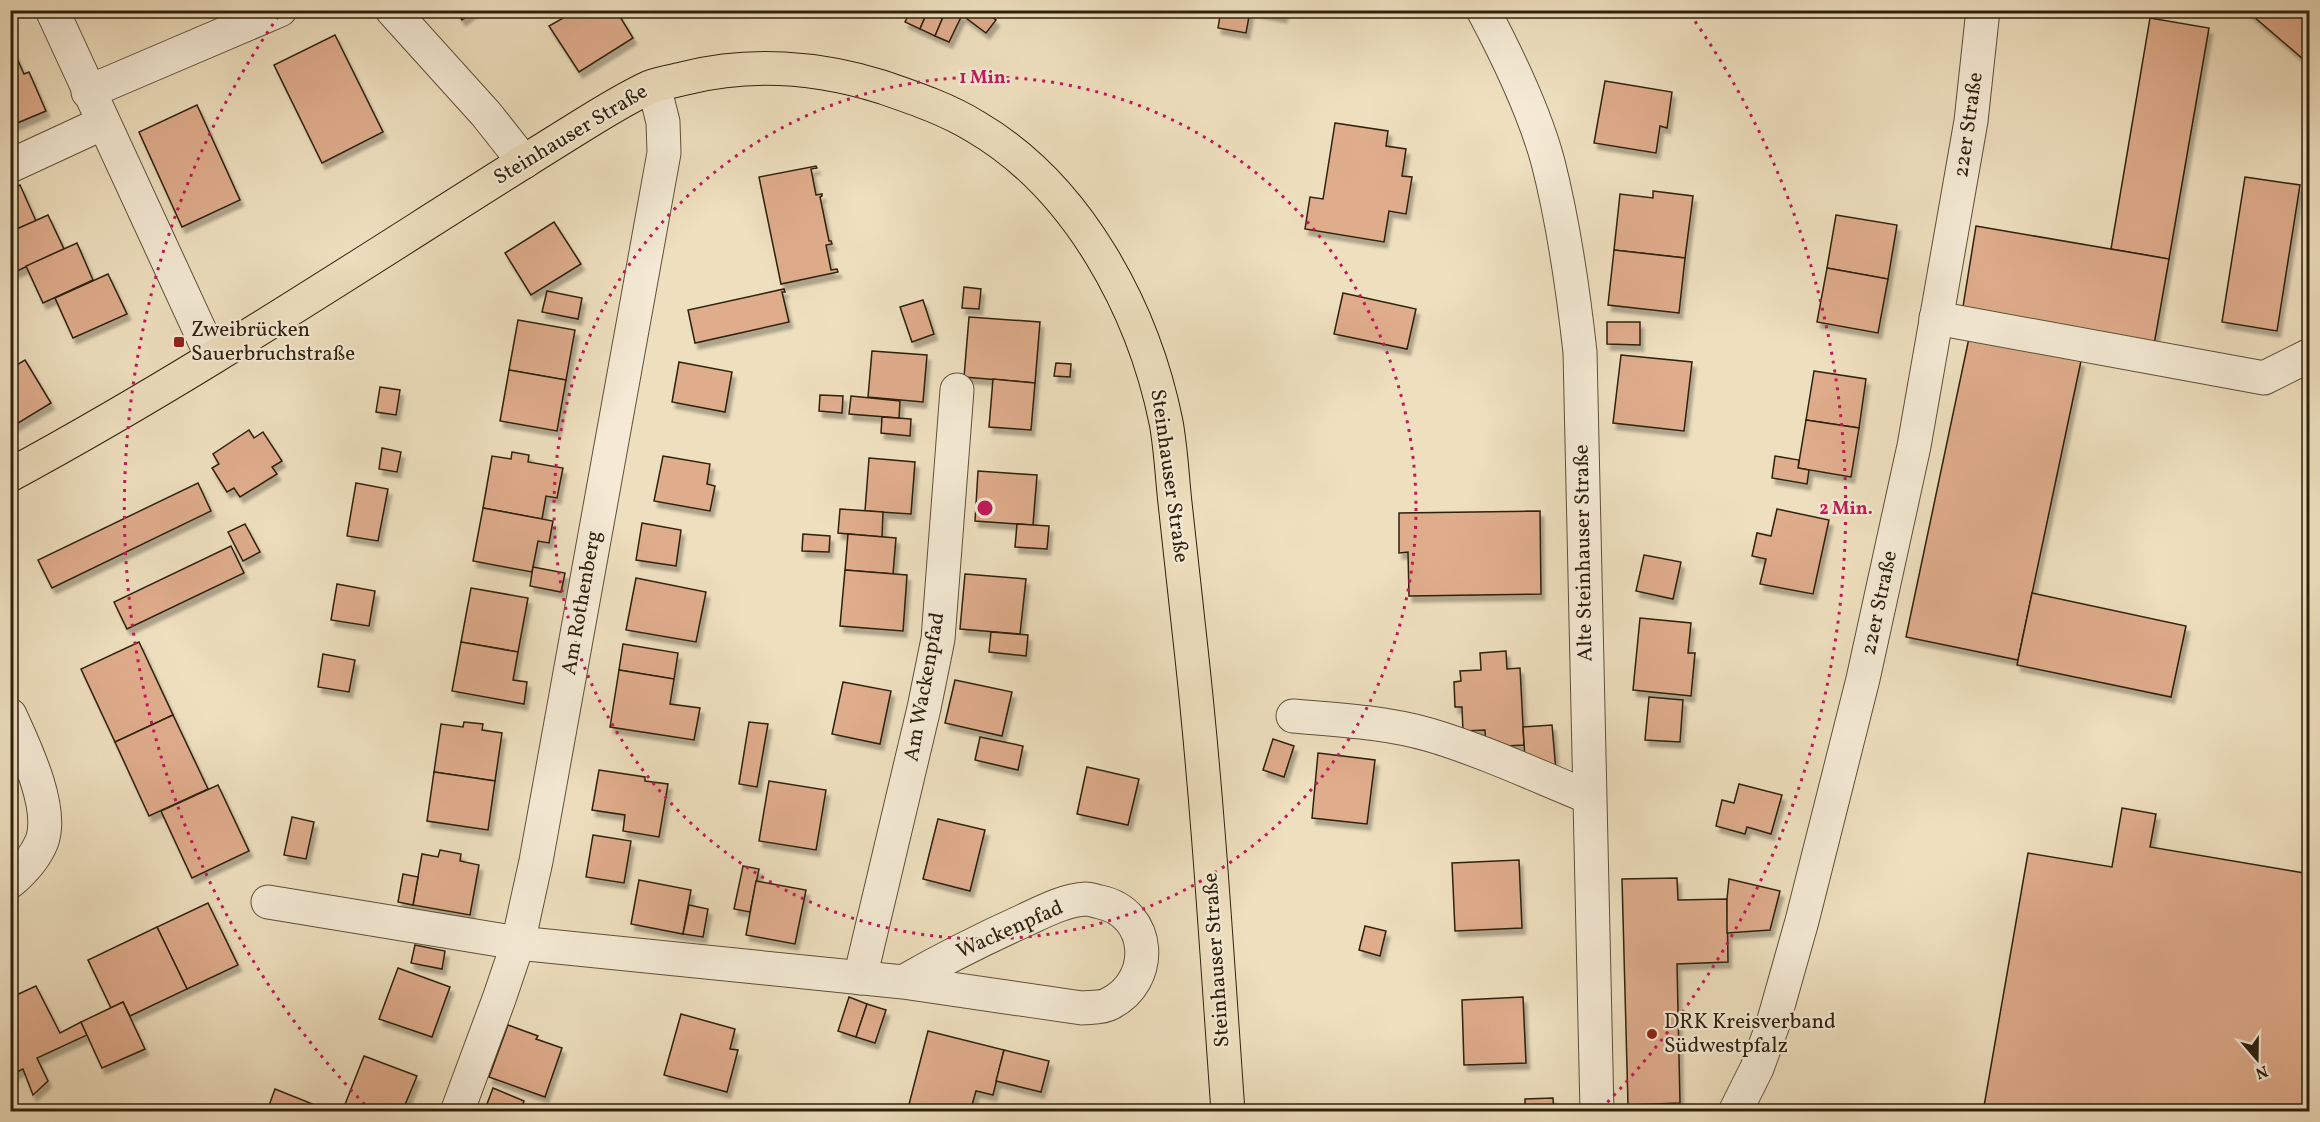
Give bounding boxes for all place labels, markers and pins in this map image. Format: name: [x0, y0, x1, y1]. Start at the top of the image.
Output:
place label: Zweibrücken Sauerbruchstraße: [191, 316, 355, 369]
marker: Zweibrücken Sauerbruchstraße: [172, 335, 186, 349]
centre of rings: [975, 498, 995, 518]
place label: DRK Kreisverband Südwestpfalz: [1664, 1008, 1836, 1061]
marker: DRK Kreisverband Südwestpfalz: [1645, 1027, 1659, 1041]

